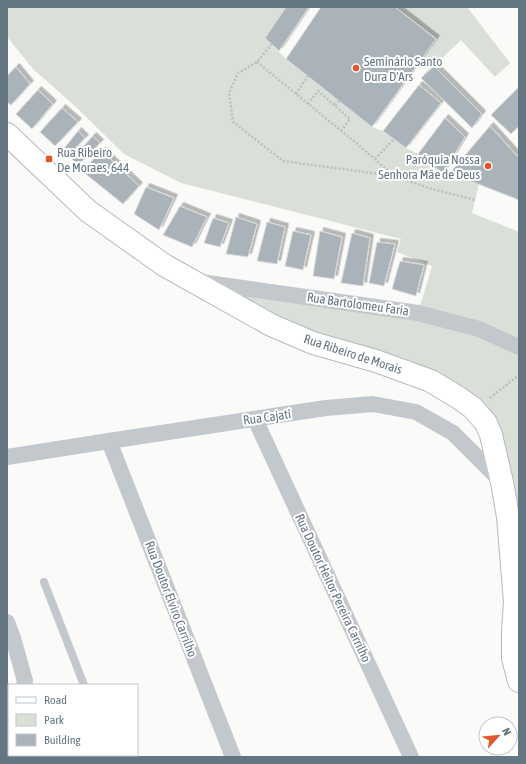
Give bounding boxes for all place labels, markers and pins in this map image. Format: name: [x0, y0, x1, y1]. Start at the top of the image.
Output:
place label: Seminário Santo Dura D'Ars: [364, 54, 442, 84]
marker: Seminário Santo Dura D'Ars: [351, 63, 361, 73]
place label: Rua Ribeiro De Moraes, 644: [57, 145, 129, 175]
place label: Paróquia Nossa Senhora Mãe de Deus: [378, 152, 480, 182]
marker: Rua Ribeiro De Moraes, 644: [44, 154, 54, 164]
marker: Paróquia Nossa Senhora Mãe de Deus: [483, 161, 493, 171]

